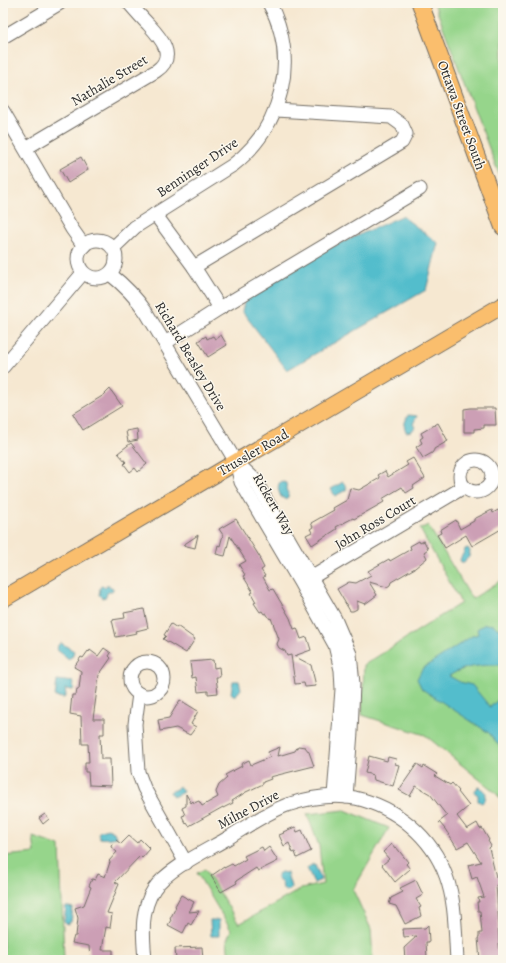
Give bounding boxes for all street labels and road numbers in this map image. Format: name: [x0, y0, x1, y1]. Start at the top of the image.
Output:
street label: Nathalie Street: [68, 50, 151, 111]
street label: Ottawa Street South: [433, 58, 490, 173]
street label: Benninger Drive: [153, 133, 242, 202]
street label: Richard Beasley Drive: [150, 298, 231, 415]
street label: Trussler Road: [215, 424, 292, 480]
street label: Rickert Way: [248, 470, 299, 539]
street label: John Ross Court: [331, 491, 419, 554]
street label: Milne Drive: [214, 785, 282, 834]

